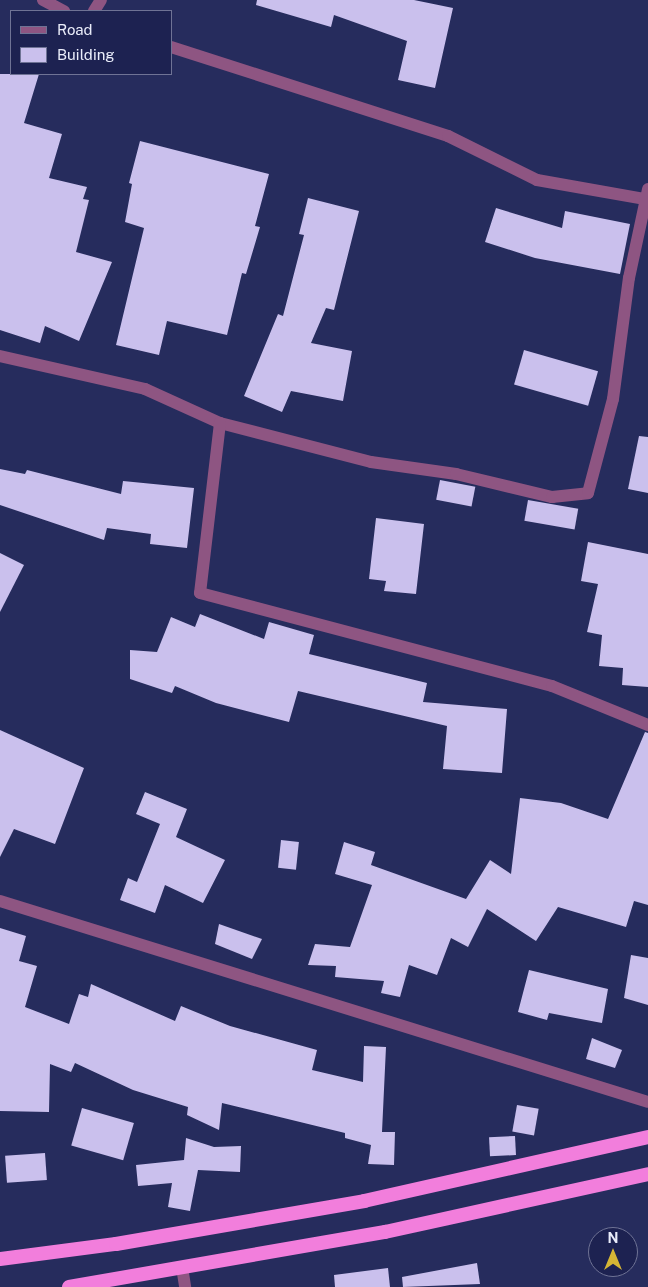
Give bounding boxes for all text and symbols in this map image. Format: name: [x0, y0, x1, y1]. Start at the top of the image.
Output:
legend: [10, 10, 172, 75]
text: Road: [57, 21, 93, 38]
text: Building: [57, 46, 115, 63]
north arrow: [588, 1227, 638, 1277]
text: N: [608, 1230, 618, 1246]

